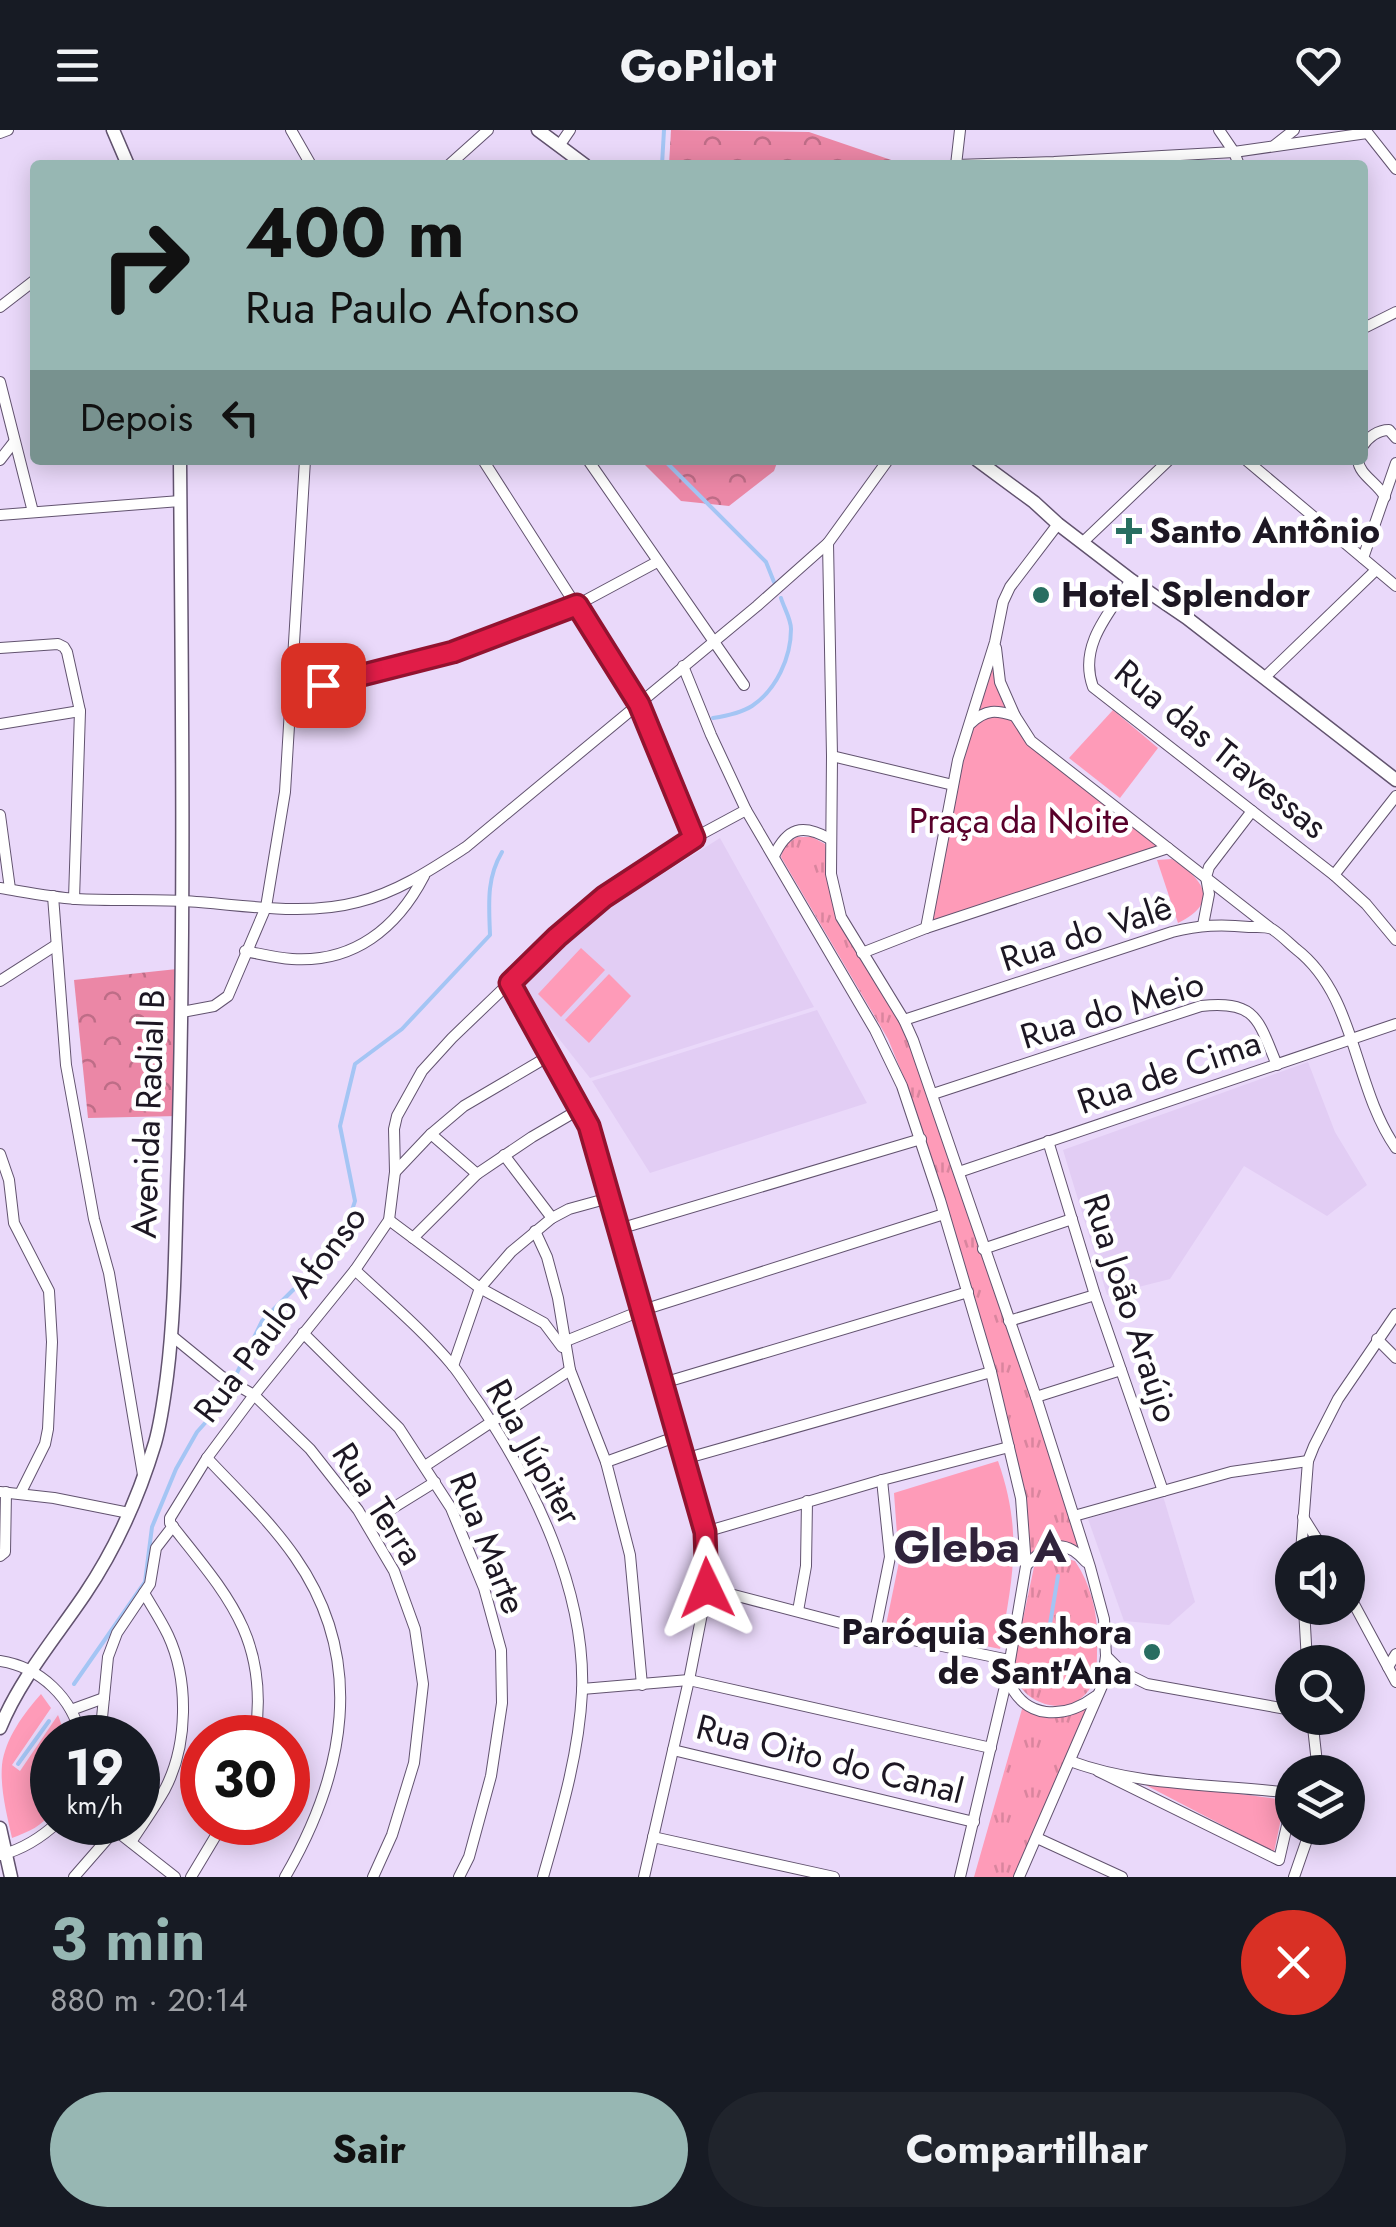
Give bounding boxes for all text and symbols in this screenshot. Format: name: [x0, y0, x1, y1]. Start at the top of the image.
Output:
text: GoPilot: [620, 33, 776, 98]
icon: menu: [50, 38, 105, 93]
icon: heart: [1291, 38, 1346, 93]
text: 400 m: [245, 182, 465, 283]
icon: right: [80, 200, 210, 330]
text: Rua Paulo Afonso: [245, 275, 579, 340]
text: Depois: [80, 390, 193, 445]
icon: left: [213, 390, 268, 445]
place label: Santo Antônio: [1149, 506, 1380, 556]
marker: Santo Antônio: [1118, 520, 1140, 542]
place label: Hotel Splendor: [1061, 570, 1311, 620]
marker: Hotel Splendor: [1030, 584, 1052, 606]
pin: [281, 643, 366, 728]
street label: Rua das Travessas: [1104, 647, 1338, 851]
icon: arrive: [296, 658, 351, 713]
park label: Praça da Noite: [909, 796, 1129, 846]
street label: Rua do Valê: [994, 882, 1178, 984]
street label: Rua do Meio: [1014, 958, 1210, 1062]
street label: Avenida Radial B: [119, 988, 177, 1240]
street label: Rua de Cima: [1071, 1017, 1267, 1127]
street label: Rua João Araújo: [1071, 1187, 1191, 1429]
street label: Rua Paulo Afonso: [182, 1195, 378, 1433]
street label: Rua Júpiter: [473, 1370, 595, 1534]
street label: Rua Terra: [320, 1433, 436, 1575]
street label: Rua Marte: [437, 1465, 539, 1621]
district label: Gleba A: [893, 1514, 1067, 1579]
map controls: [1275, 1535, 1365, 1845]
button: sound: [1275, 1535, 1365, 1625]
position arrow: [655, 1536, 759, 1640]
place label: Paróquia Senhora de Sant'Ana: [841, 1607, 1132, 1697]
marker: Paróquia Senhora de Sant'Ana: [1141, 1641, 1163, 1663]
button: search: [1275, 1645, 1365, 1735]
street label: Rua Oito do Canal: [691, 1702, 969, 1816]
speed limit sign: 30: [180, 1715, 310, 1845]
text: 19: [66, 1731, 124, 1804]
button: layers: [1275, 1755, 1365, 1845]
text: km/h: [67, 1787, 123, 1823]
text: 3 min: [50, 1896, 206, 1983]
button: close: [1241, 1910, 1346, 2015]
text: 880 m · 20:14: [50, 1977, 248, 2023]
button: Sair: [50, 2092, 688, 2207]
button: Compartilhar: [708, 2092, 1346, 2207]

